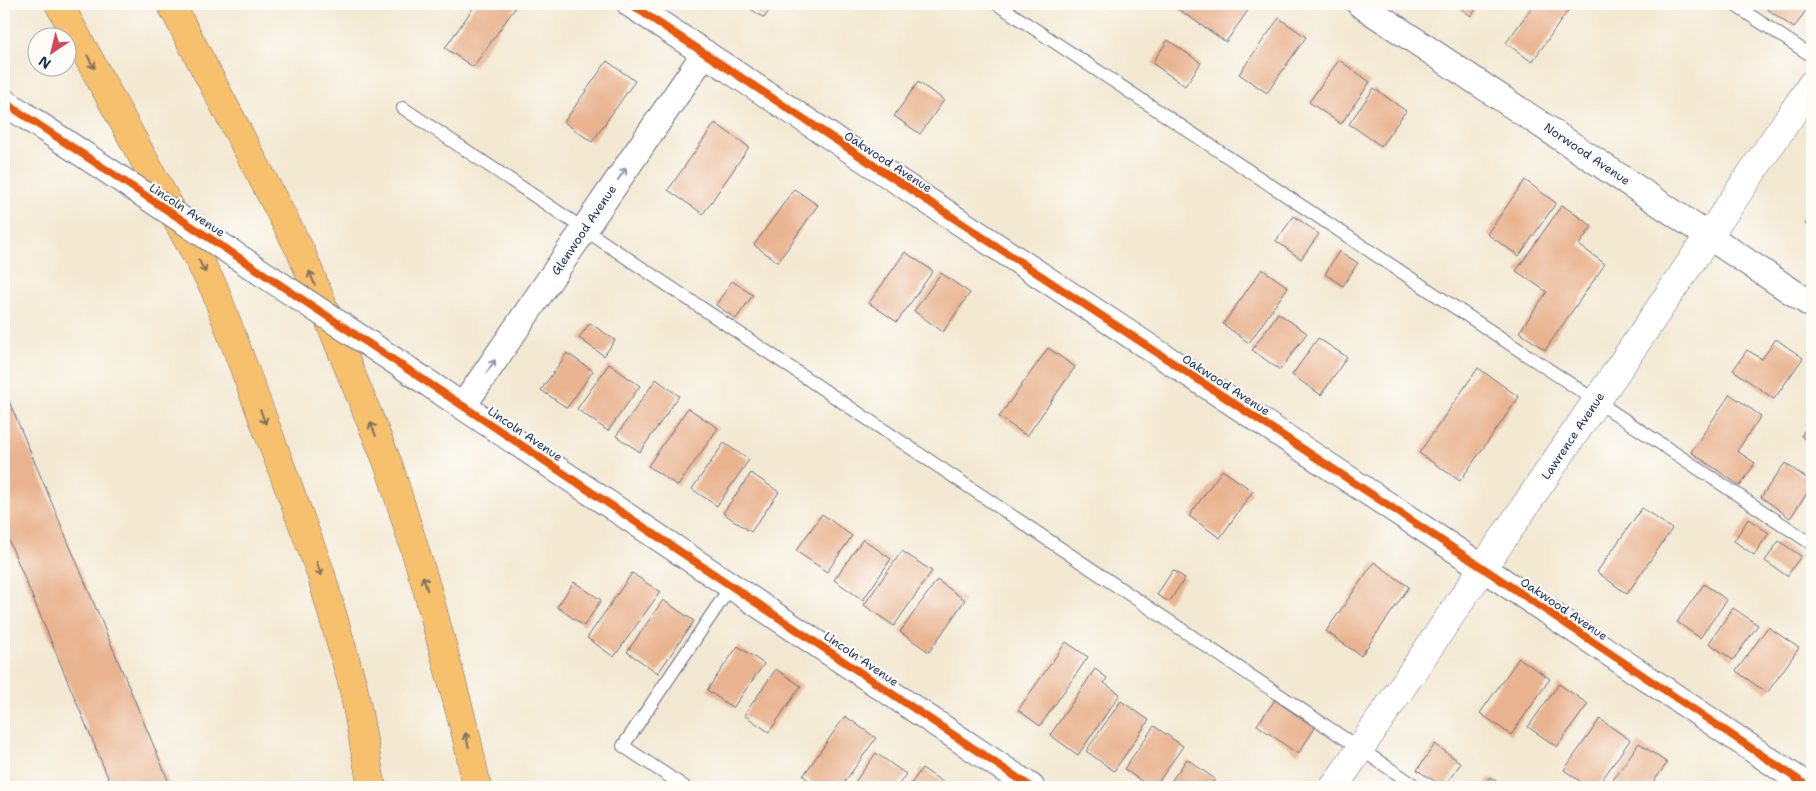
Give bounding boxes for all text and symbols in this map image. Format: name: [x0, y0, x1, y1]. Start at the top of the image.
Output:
north arrow: [28, 28, 78, 78]
text: N: [35, 52, 54, 73]
one-way arrow: [87, 54, 96, 69]
street label: Norwood Avenue: [1541, 119, 1633, 189]
street label: Oakwood Avenue: [841, 128, 935, 197]
one-way arrow: [617, 167, 627, 181]
street label: Lincoln Avenue: [146, 180, 228, 241]
street label: Glenwood Avenue: [548, 182, 620, 278]
one-way arrow: [198, 258, 207, 273]
one-way arrow: [307, 271, 316, 286]
street label: Oakwood Avenue: [1179, 351, 1273, 420]
one-way arrow: [486, 359, 496, 373]
street label: Lawrence Avenue: [1538, 389, 1608, 483]
street label: Lincoln Avenue: [484, 403, 566, 465]
one-way arrow: [259, 408, 268, 424]
one-way arrow: [368, 422, 378, 437]
one-way arrow: [315, 561, 324, 576]
street label: Oakwood Avenue: [1517, 574, 1611, 644]
one-way arrow: [419, 575, 429, 591]
street label: Lincoln Avenue: [820, 628, 902, 690]
one-way arrow: [462, 732, 471, 748]

